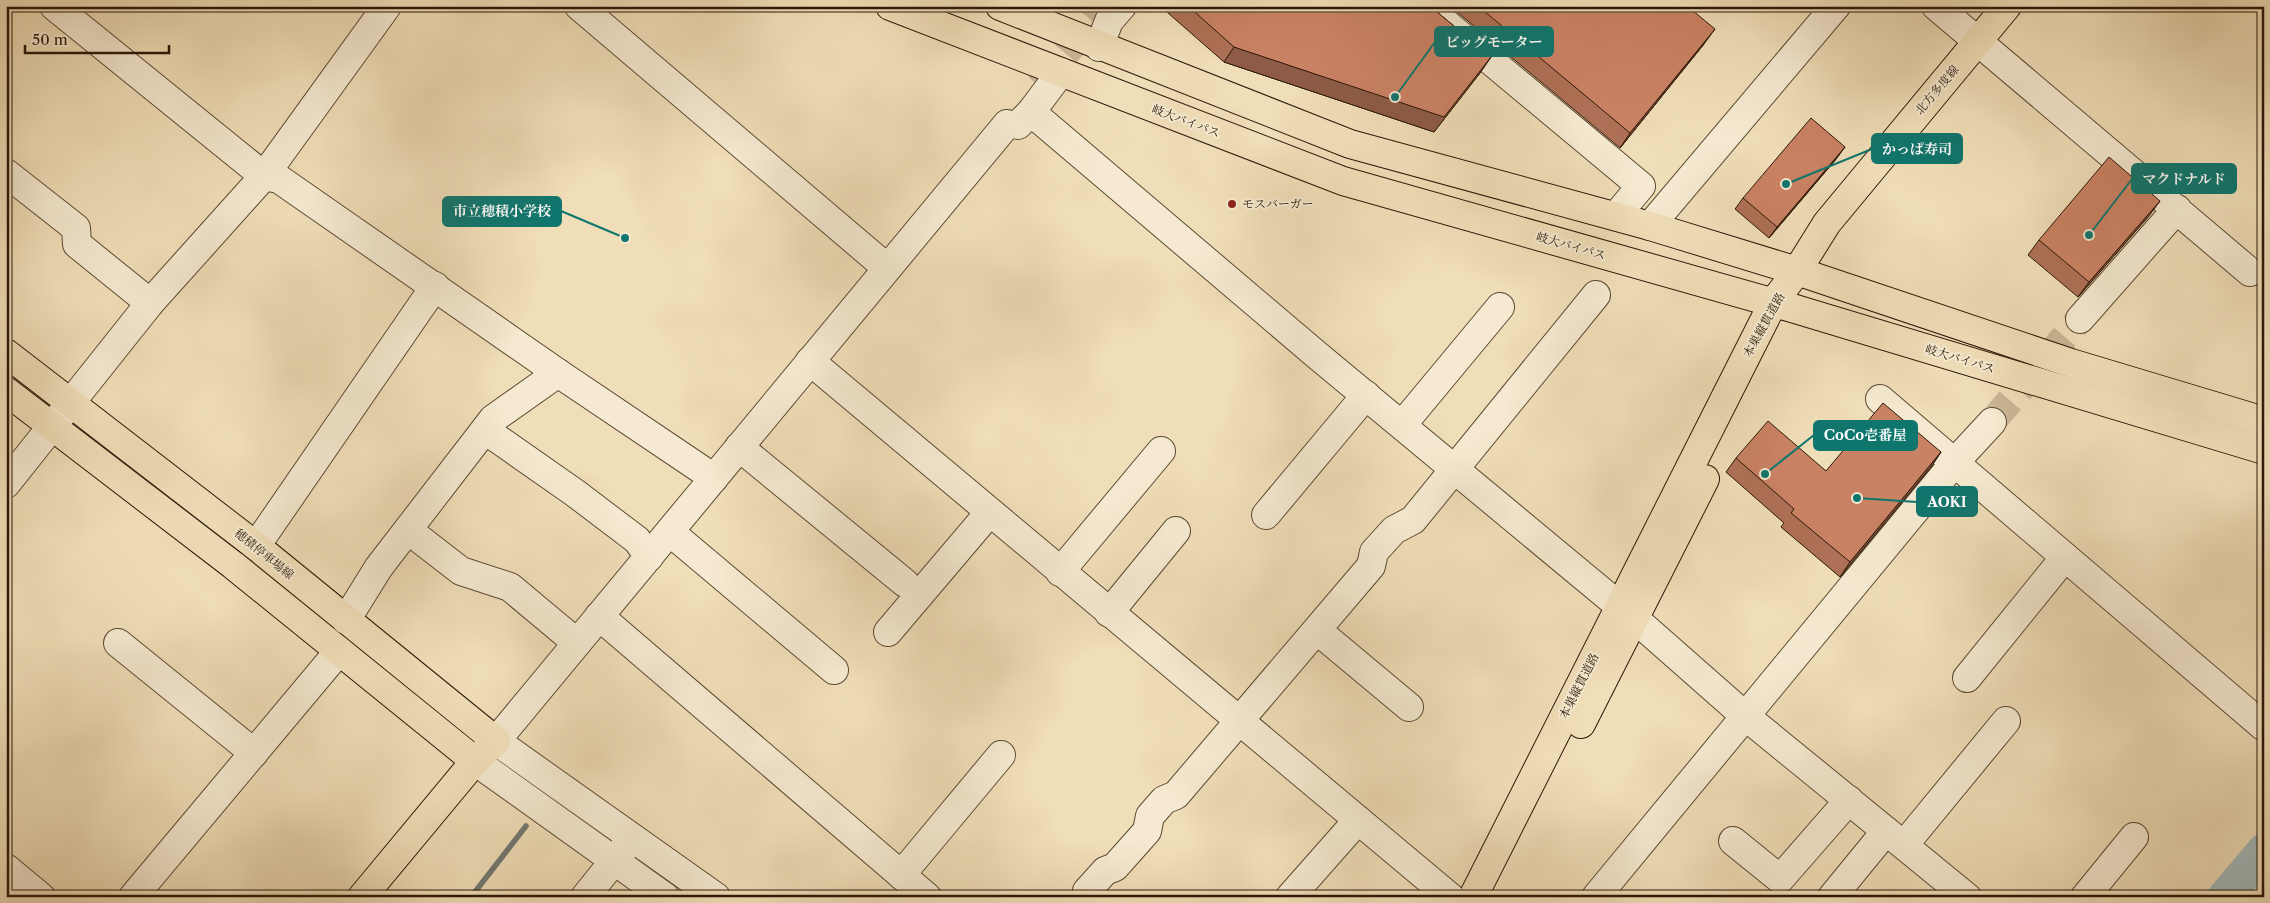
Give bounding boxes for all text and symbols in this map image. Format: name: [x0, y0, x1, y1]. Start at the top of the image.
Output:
scale bar: [25, 22, 169, 54]
callout: ビッグモーター: [1435, 27, 1553, 56]
text: 50 m: [32, 30, 68, 49]
text: ビッグモーター: [1446, 33, 1542, 51]
street label: 北方多度線: [1912, 62, 1962, 117]
street label: 岐大バイパス: [1150, 101, 1222, 140]
callout: かっぱ寿司: [1872, 134, 1962, 163]
text: かっぱ寿司: [1882, 140, 1952, 158]
callout: マクドナルド: [2132, 164, 2236, 193]
text: マクドナルド: [2142, 170, 2226, 188]
place label: モスバーガー: [1242, 196, 1314, 211]
callout: 市立穂積小学校: [443, 197, 561, 226]
marker: モスバーガー: [1226, 198, 1238, 210]
text: 市立穂積小学校: [453, 202, 551, 220]
street label: 岐大バイパス: [1535, 228, 1608, 263]
street label: 本巣縦貫道路: [1740, 290, 1788, 360]
street label: 岐大バイパス: [1924, 341, 1997, 376]
callout: CoCo壱番屋: [1814, 421, 1917, 450]
text: CoCo壱番屋: [1824, 426, 1906, 444]
callout: AOKI: [1917, 487, 1977, 516]
text: AOKI: [1926, 493, 1967, 511]
street label: 穂積停車場線: [232, 525, 297, 582]
street label: 本巣縦貫道路: [1556, 650, 1602, 721]

